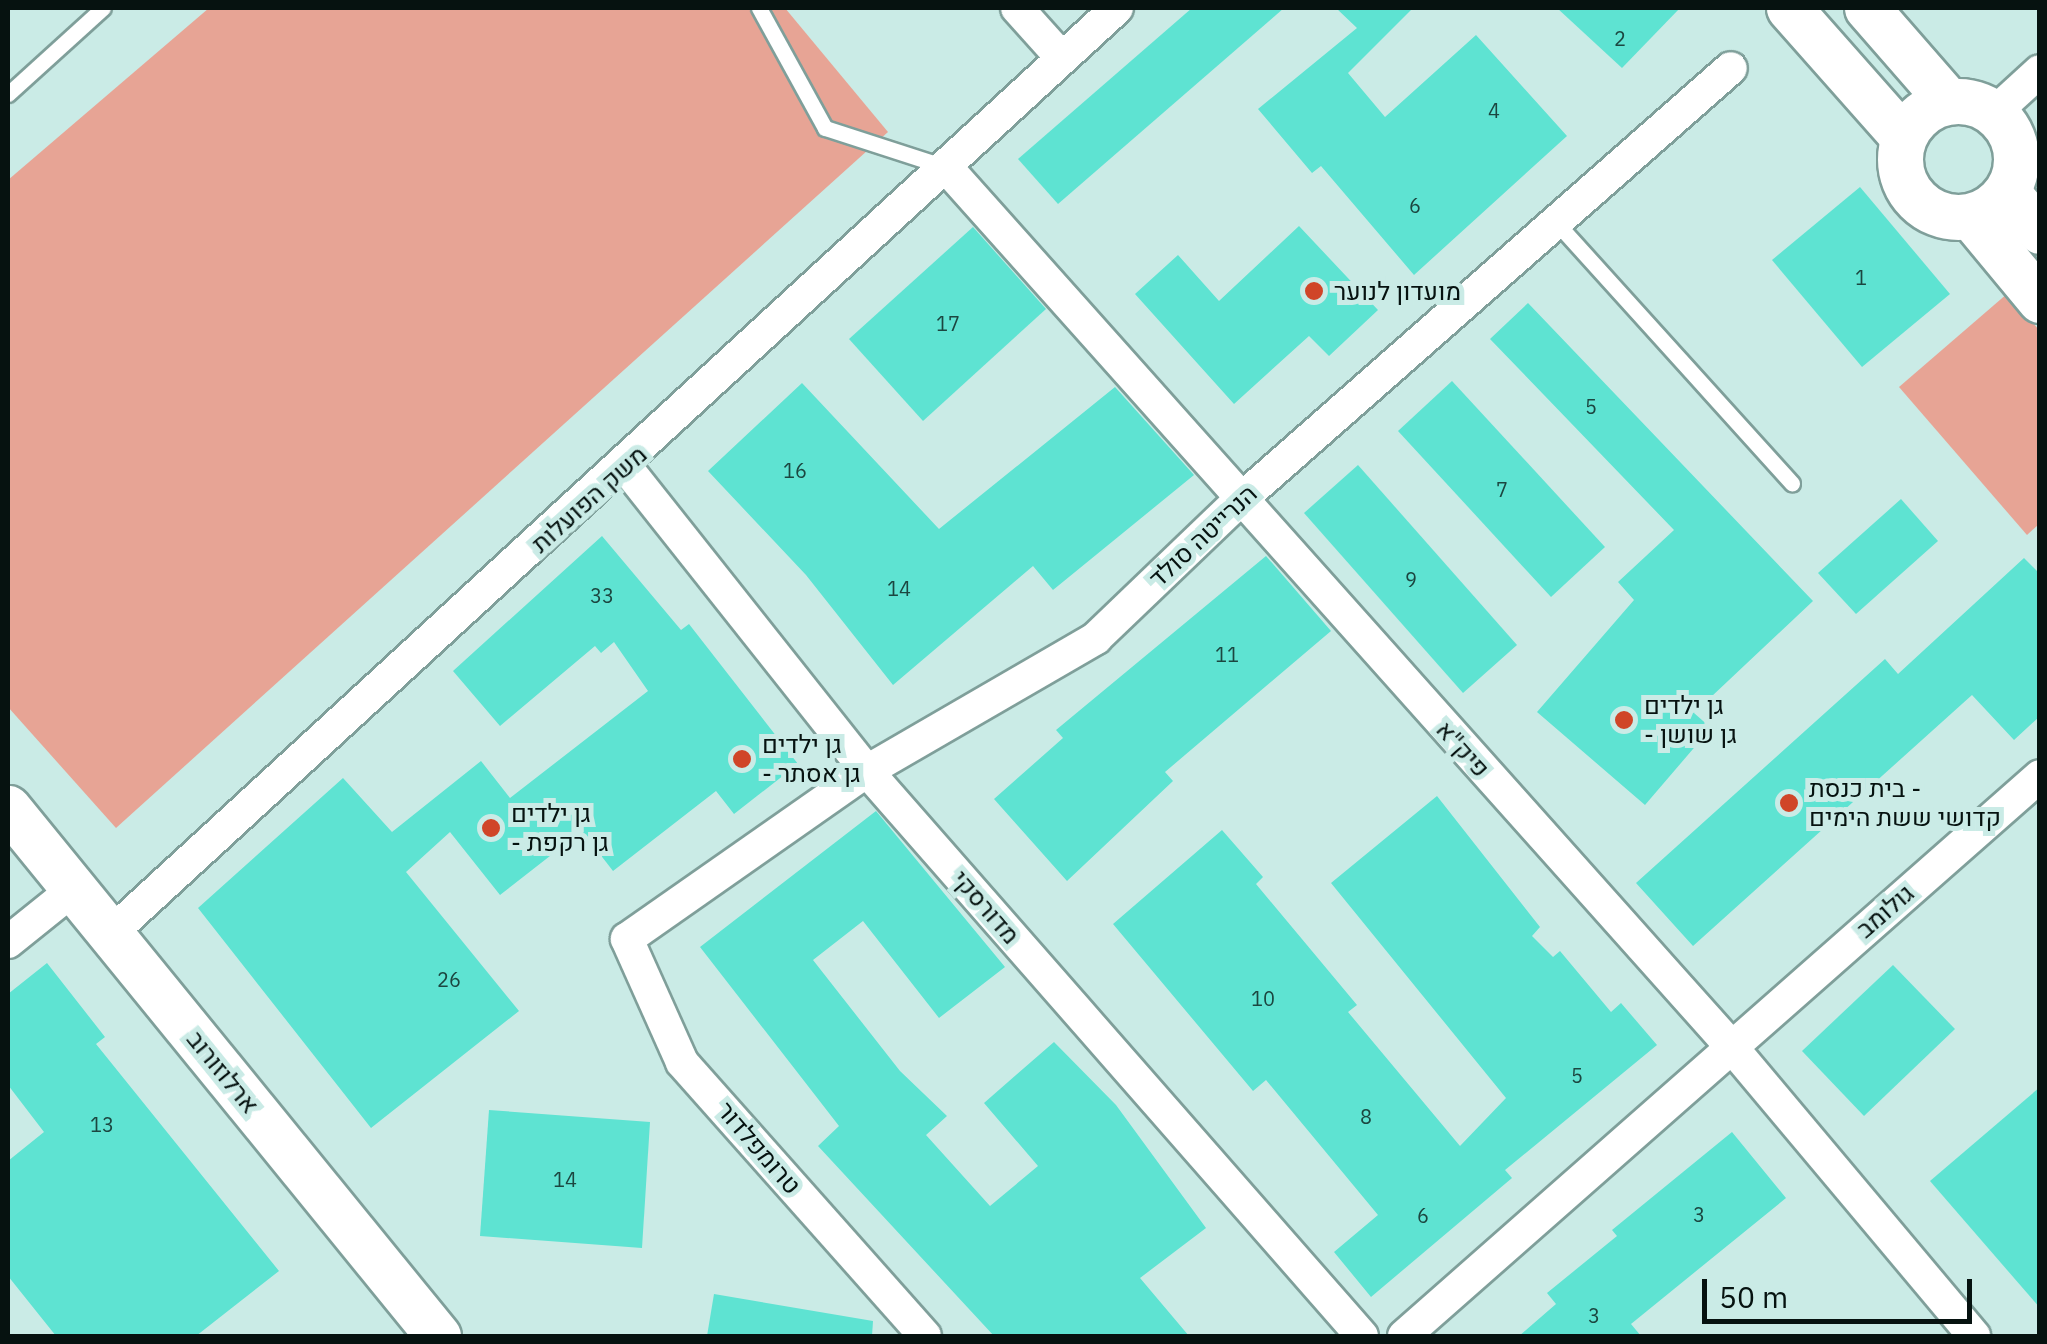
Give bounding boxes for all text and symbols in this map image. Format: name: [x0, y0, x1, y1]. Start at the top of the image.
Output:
house number: 2: [1614, 26, 1626, 50]
house number: 4: [1488, 98, 1500, 122]
house number: 6: [1409, 193, 1421, 217]
house number: 1: [1855, 265, 1867, 289]
place label: מועדון לנוער: [1334, 276, 1461, 306]
marker: מועדון לנוער: [1303, 280, 1325, 302]
house number: 17: [936, 311, 960, 335]
house number: 5: [1585, 394, 1597, 418]
street label: משק הפועלות: [525, 439, 653, 559]
house number: 16: [783, 458, 807, 482]
house number: 7: [1496, 477, 1508, 501]
street label: הנרייטה סולד: [1143, 479, 1263, 593]
house number: 9: [1405, 567, 1417, 591]
house number: 14: [887, 576, 911, 600]
house number: 33: [590, 583, 614, 607]
house number: 11: [1215, 642, 1239, 666]
place label: גן ילדים - גן שושן: [1644, 691, 1737, 750]
marker: גן ילדים - גן שושן: [1613, 709, 1635, 731]
street label: פיק"א: [1430, 715, 1496, 783]
place label: גן ילדים - גן אסתר: [762, 730, 860, 789]
marker: גן ילדים - גן אסתר: [731, 748, 753, 770]
place label: בית כנסת - קדושי ששת הימים: [1809, 774, 2001, 833]
marker: בית כנסת - קדושי ששת הימים: [1778, 792, 1800, 814]
place label: גן ילדים - גן רקפת: [511, 799, 609, 858]
marker: גן ילדים - גן רקפת: [480, 817, 502, 839]
street label: מדורסקי: [946, 864, 1026, 950]
street label: גולומב: [1850, 878, 1920, 944]
house number: 26: [437, 967, 461, 991]
house number: 10: [1251, 986, 1275, 1010]
street label: ארלוזורוב: [181, 1025, 265, 1119]
house number: 5: [1571, 1063, 1583, 1087]
street label: טרומפלדור: [711, 1096, 807, 1200]
house number: 8: [1360, 1104, 1372, 1128]
house number: 13: [90, 1112, 114, 1136]
house number: 14: [553, 1167, 577, 1191]
house number: 3: [1693, 1202, 1705, 1226]
house number: 6: [1417, 1203, 1429, 1227]
scale bar: [1707, 1259, 1977, 1321]
text: 50 m: [1719, 1277, 1788, 1316]
house number: 3: [1588, 1303, 1600, 1327]

